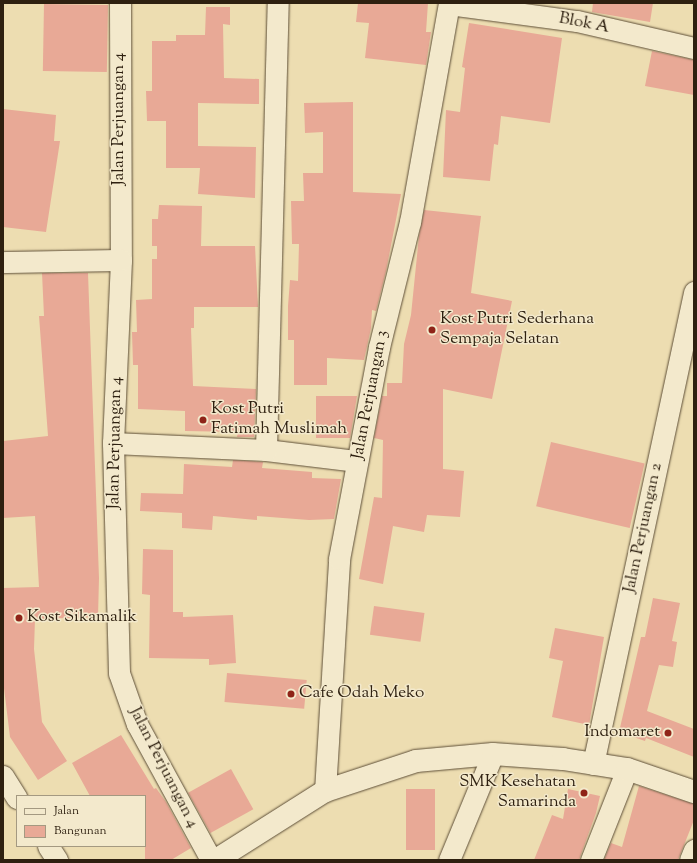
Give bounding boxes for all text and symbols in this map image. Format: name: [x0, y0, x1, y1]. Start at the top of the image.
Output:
street label: Blok A: [557, 9, 611, 39]
street label: Jalan Perjuangan 4: [110, 53, 130, 185]
place label: Kost Putri Sederhana Sempaja Selatan: [440, 310, 594, 350]
marker: Kost Putri Sederhana Sempaja Selatan: [427, 325, 437, 335]
street label: Jalan Perjuangan 3: [348, 329, 394, 461]
street label: Jalan Perjuangan 4: [105, 376, 127, 510]
place label: Kost Putri Fatimah Muslimah: [211, 400, 347, 440]
marker: Kost Putri Fatimah Muslimah: [198, 415, 208, 425]
street label: Jalan Perjuangan 2: [620, 461, 668, 595]
place label: Kost Sikamalik: [27, 608, 137, 628]
marker: Kost Sikamalik: [14, 613, 24, 623]
place label: Cafe Odah Meko: [299, 684, 424, 704]
marker: Cafe Odah Meko: [286, 689, 296, 699]
street label: Jalan Perjuangan 4: [124, 704, 202, 832]
place label: Indomaret: [584, 723, 660, 743]
marker: Indomaret: [663, 728, 673, 738]
place label: SMK Kesehatan Samarinda: [459, 773, 576, 813]
marker: SMK Kesehatan Samarinda: [579, 788, 589, 798]
legend: [16, 795, 146, 847]
text: Jalan: [54, 802, 79, 820]
text: Bangunan: [54, 822, 107, 840]

